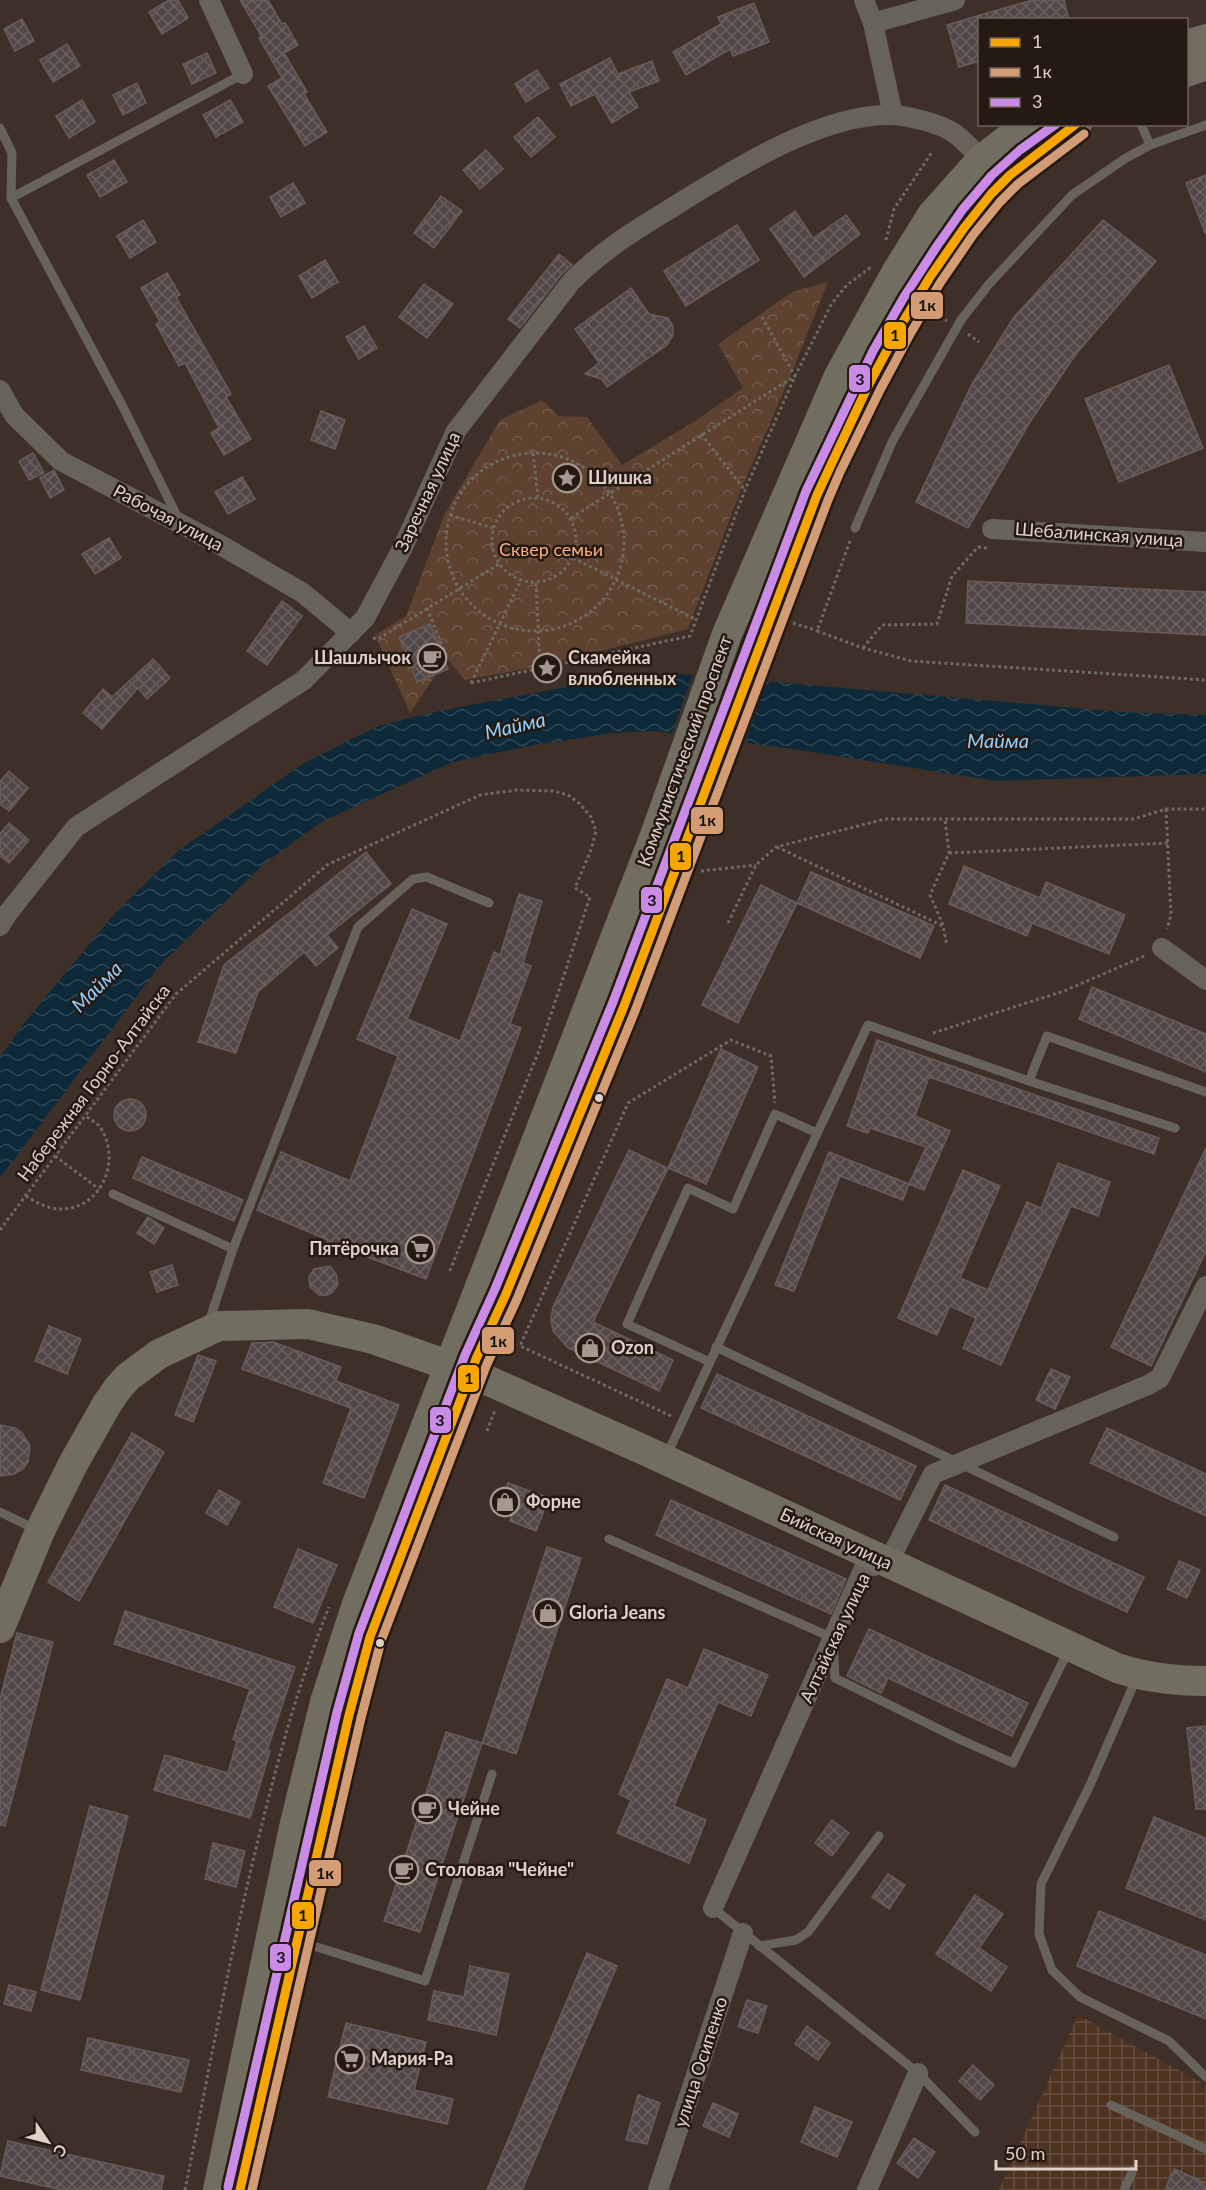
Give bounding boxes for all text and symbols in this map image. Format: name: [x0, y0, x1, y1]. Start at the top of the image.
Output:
legend: [978, 18, 1188, 126]
text: 1: [1032, 30, 1042, 52]
text: 1к: [1032, 60, 1052, 82]
text: 3: [1032, 90, 1042, 112]
line badge: 1к: [910, 291, 944, 320]
text: 1к: [918, 295, 936, 314]
line badge: 1: [883, 321, 907, 350]
text: 1: [890, 325, 900, 344]
line badge: 3: [848, 364, 871, 393]
text: 3: [855, 369, 865, 388]
street label: Заречная улица: [390, 428, 464, 555]
place icon: Шишка: [551, 462, 583, 494]
place label: Шишка: [588, 466, 652, 488]
street label: Рабочая улица: [110, 479, 227, 555]
street label: Шебалинская улица: [1014, 517, 1184, 551]
park label: Сквер семьи: [499, 538, 603, 560]
street label: Коммунистический проспект: [632, 632, 736, 869]
cafe icon: Шашлычок: [416, 642, 448, 674]
place label: Шашлычок: [314, 646, 411, 668]
place label: Скамейка влюбленных: [568, 646, 677, 689]
place icon: Скамейка влюбленных: [531, 652, 563, 684]
water label: Майма: [482, 706, 548, 744]
water label: Майма: [967, 728, 1029, 752]
line badge: 1к: [690, 806, 724, 835]
text: 1к: [698, 810, 716, 829]
line badge: 1: [669, 842, 692, 871]
text: 1: [676, 846, 686, 865]
line badge: 3: [640, 886, 663, 914]
text: 3: [647, 890, 657, 909]
water label: Майма: [66, 956, 127, 1017]
street label: Набережная Горно-Алтайска: [12, 980, 174, 1185]
unlabelled marker: [593, 1092, 605, 1104]
supermarket icon: Пятёрочка: [404, 1233, 436, 1265]
place label: Пятёрочка: [309, 1237, 399, 1259]
line badge: 1к: [481, 1326, 515, 1355]
text: 1к: [489, 1331, 507, 1350]
shop icon: Ozon: [574, 1332, 606, 1364]
place label: Ozon: [611, 1336, 654, 1358]
line badge: 1: [457, 1364, 480, 1393]
text: 1: [464, 1368, 474, 1387]
line badge: 3: [429, 1406, 452, 1434]
text: 3: [435, 1410, 445, 1429]
shop icon: Форне: [489, 1486, 521, 1518]
place label: Форне: [526, 1490, 581, 1512]
street label: Бийская улица: [777, 1503, 896, 1574]
street label: Алтайская улица: [794, 1569, 874, 1706]
shop icon: Gloria Jeans: [532, 1597, 564, 1629]
place label: Gloria Jeans: [569, 1601, 665, 1623]
unlabelled marker: [374, 1637, 386, 1649]
cafe icon: Чейне: [411, 1793, 443, 1825]
place label: Чейне: [448, 1797, 500, 1819]
cafe icon: Столовая "Чейне": [388, 1854, 420, 1886]
place label: Столовая "Чейне": [425, 1858, 574, 1880]
line badge: 1к: [308, 1859, 342, 1887]
text: 1к: [316, 1863, 334, 1882]
line badge: 1: [291, 1901, 315, 1930]
text: 1: [298, 1905, 308, 1924]
line badge: 3: [269, 1943, 292, 1972]
text: 3: [276, 1947, 286, 1966]
street label: улица Осипенко: [669, 1994, 732, 2130]
supermarket icon: Мария-Ра: [334, 2043, 366, 2075]
place label: Мария-Ра: [371, 2047, 453, 2069]
north arrow: [18, 2112, 78, 2172]
scale bar: [996, 2133, 1136, 2171]
text: С: [50, 2141, 72, 2161]
text: 50 m: [1005, 2142, 1045, 2164]

